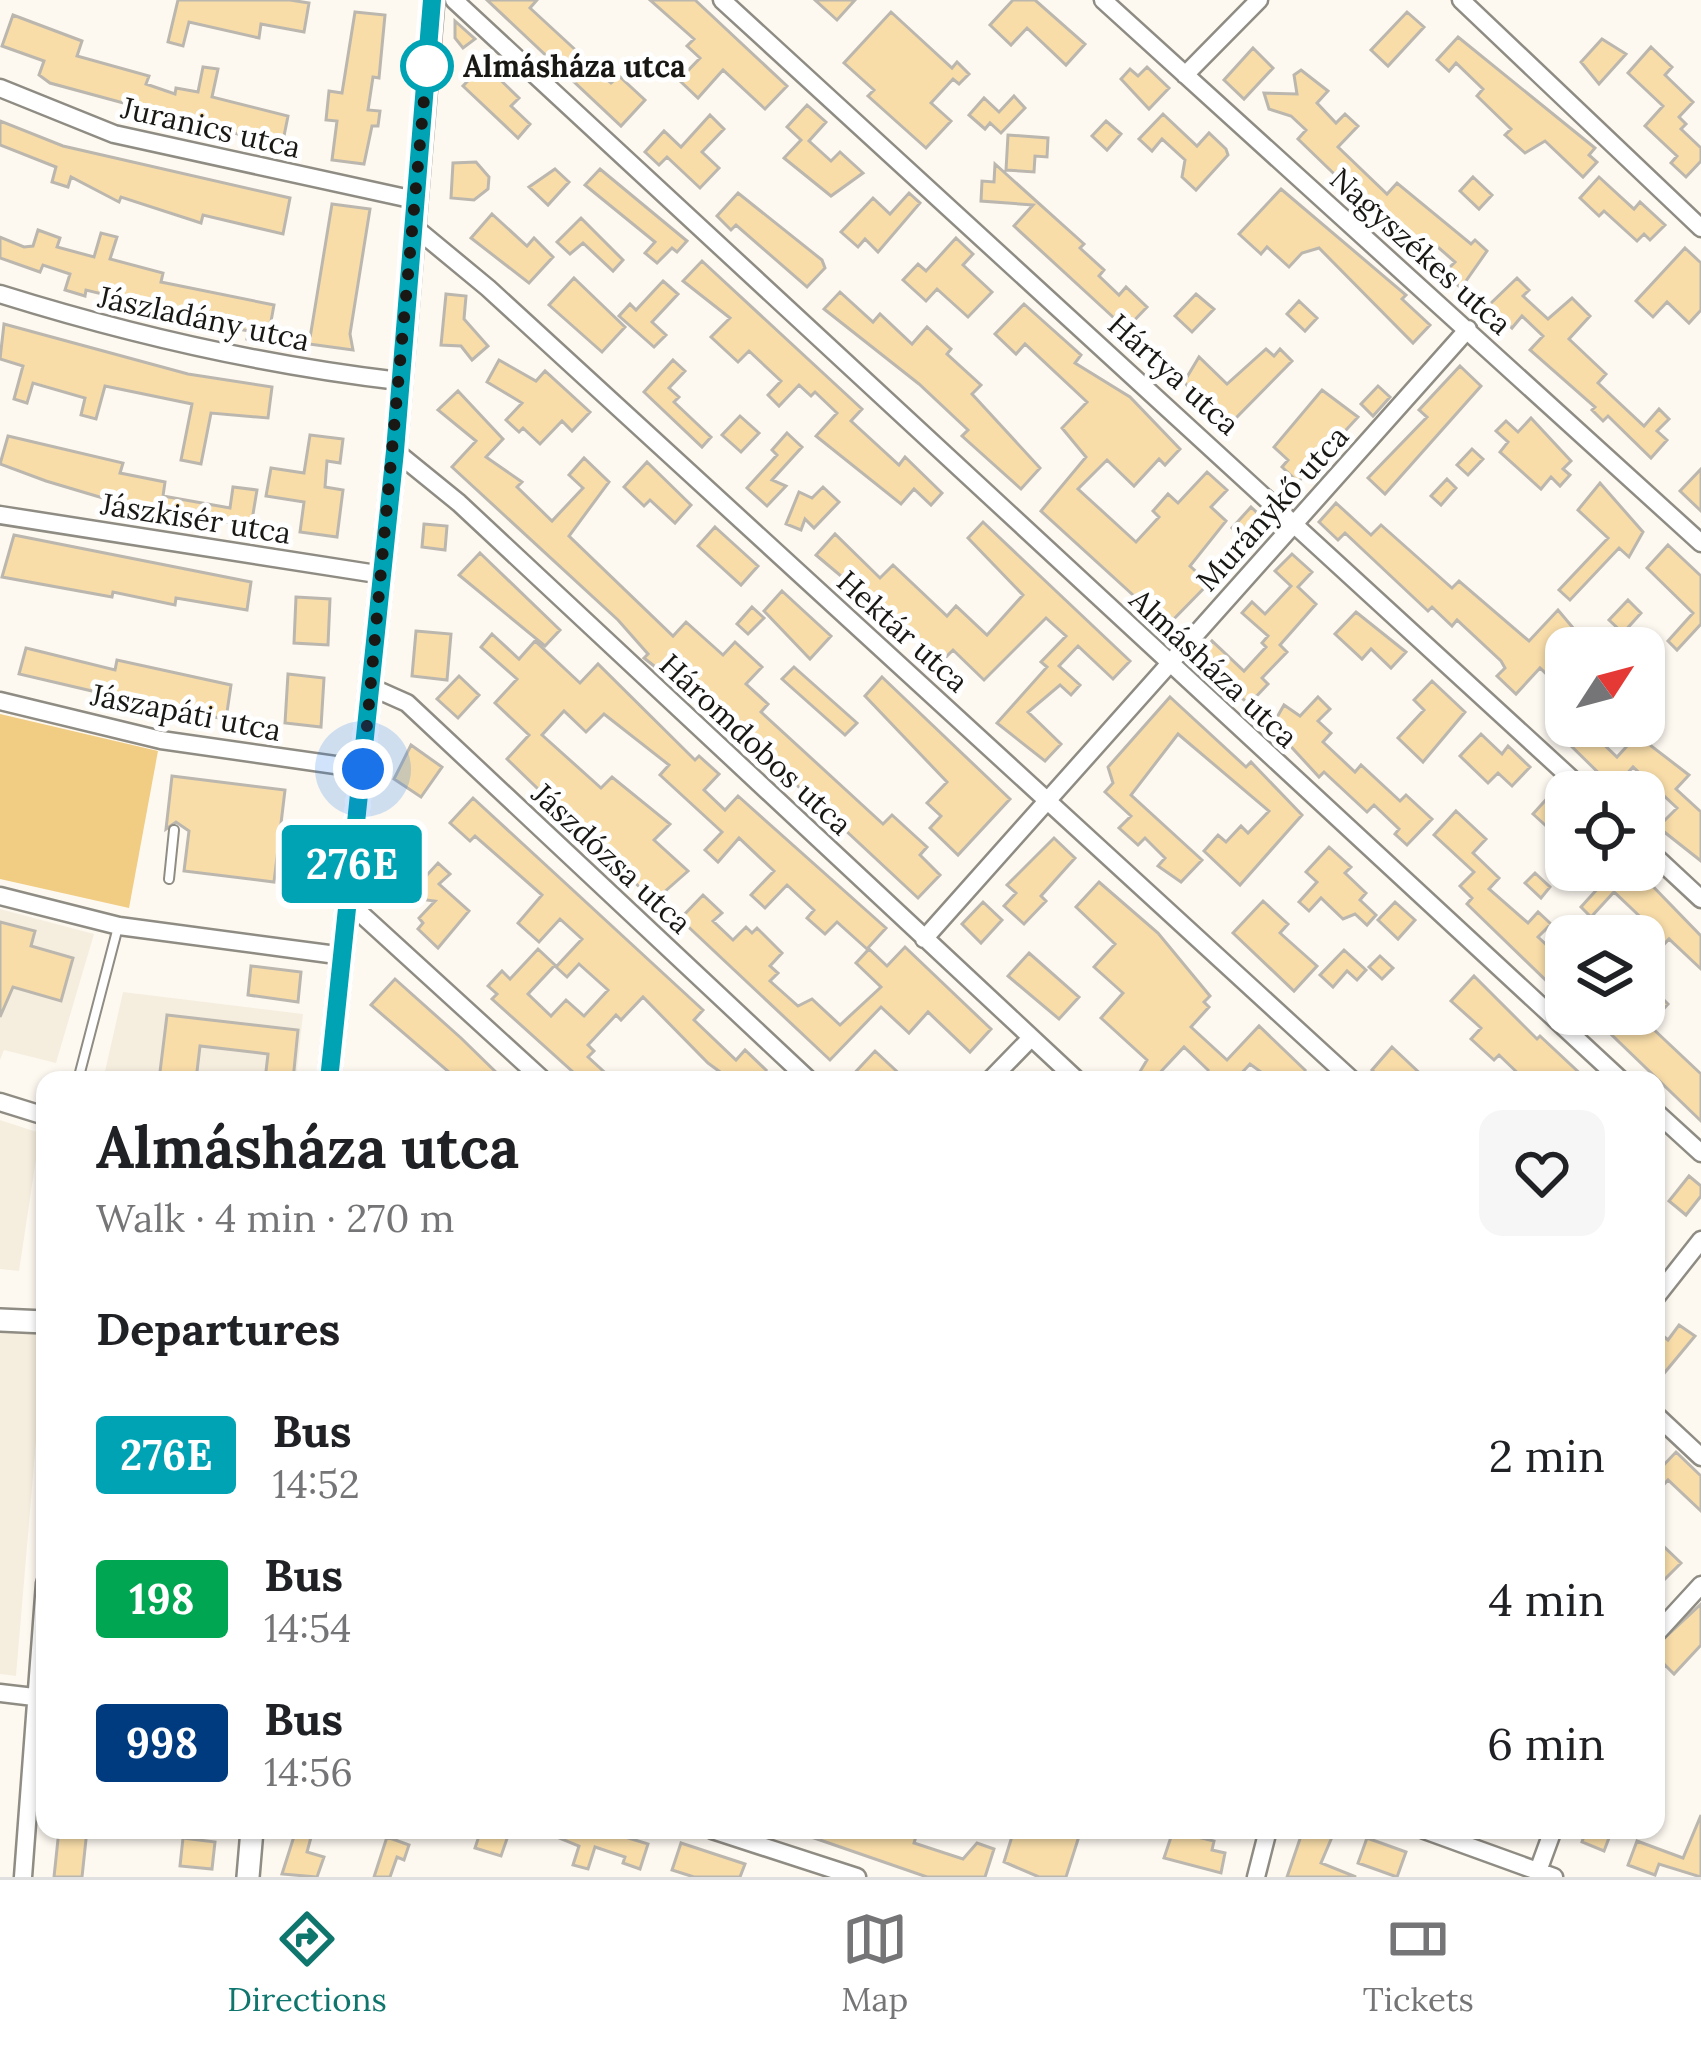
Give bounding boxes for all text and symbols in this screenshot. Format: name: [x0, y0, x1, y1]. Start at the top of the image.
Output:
marker: Almásháza utca: [402, 41, 452, 91]
place label: Almásháza utca: [463, 47, 686, 85]
street label: Juranics utca: [117, 88, 304, 166]
street label: Nagyszékes utca: [1322, 159, 1520, 343]
street label: Jászladány utca: [94, 277, 313, 360]
street label: Hártya utca: [1100, 305, 1248, 444]
street label: Muránykő utca: [1188, 417, 1357, 599]
street label: Jászkisér utca: [97, 484, 294, 552]
street label: Hektár utca: [829, 562, 977, 700]
street label: Almásháza utca: [1121, 580, 1306, 756]
north arrow: [1545, 627, 1665, 747]
map controls: [1545, 627, 1665, 1035]
street label: Háromdobos utca: [652, 645, 860, 843]
street label: Jászapáti utca: [87, 675, 284, 749]
your location: [333, 739, 393, 799]
button: locate: [1545, 771, 1665, 891]
street label: Jászdózsa utca: [524, 774, 700, 942]
line badge: 276E: [268, 825, 436, 903]
text: 276E: [306, 837, 398, 891]
button: layers: [1545, 915, 1665, 1035]
button: heart: [1479, 1110, 1605, 1236]
text: Almásháza utca: [96, 1111, 519, 1184]
text: Walk · 4 min · 270 m: [96, 1193, 455, 1243]
text: Departures: [96, 1300, 340, 1357]
text: Bus: [272, 1402, 351, 1459]
text: 2 min: [1489, 1427, 1605, 1484]
text: 276E: [120, 1428, 212, 1482]
text: 14:52: [272, 1459, 360, 1509]
text: Bus: [264, 1546, 343, 1603]
text: 4 min: [1489, 1571, 1605, 1628]
text: 198: [129, 1572, 195, 1626]
text: 14:54: [264, 1603, 351, 1653]
text: Bus: [264, 1690, 343, 1747]
text: 6 min: [1487, 1715, 1605, 1772]
text: 998: [126, 1716, 198, 1770]
text: 14:56: [264, 1747, 353, 1797]
tab: Directions: [227, 1906, 387, 2020]
tab: Map: [841, 1906, 908, 2020]
tab: Tickets: [1363, 1906, 1474, 2020]

